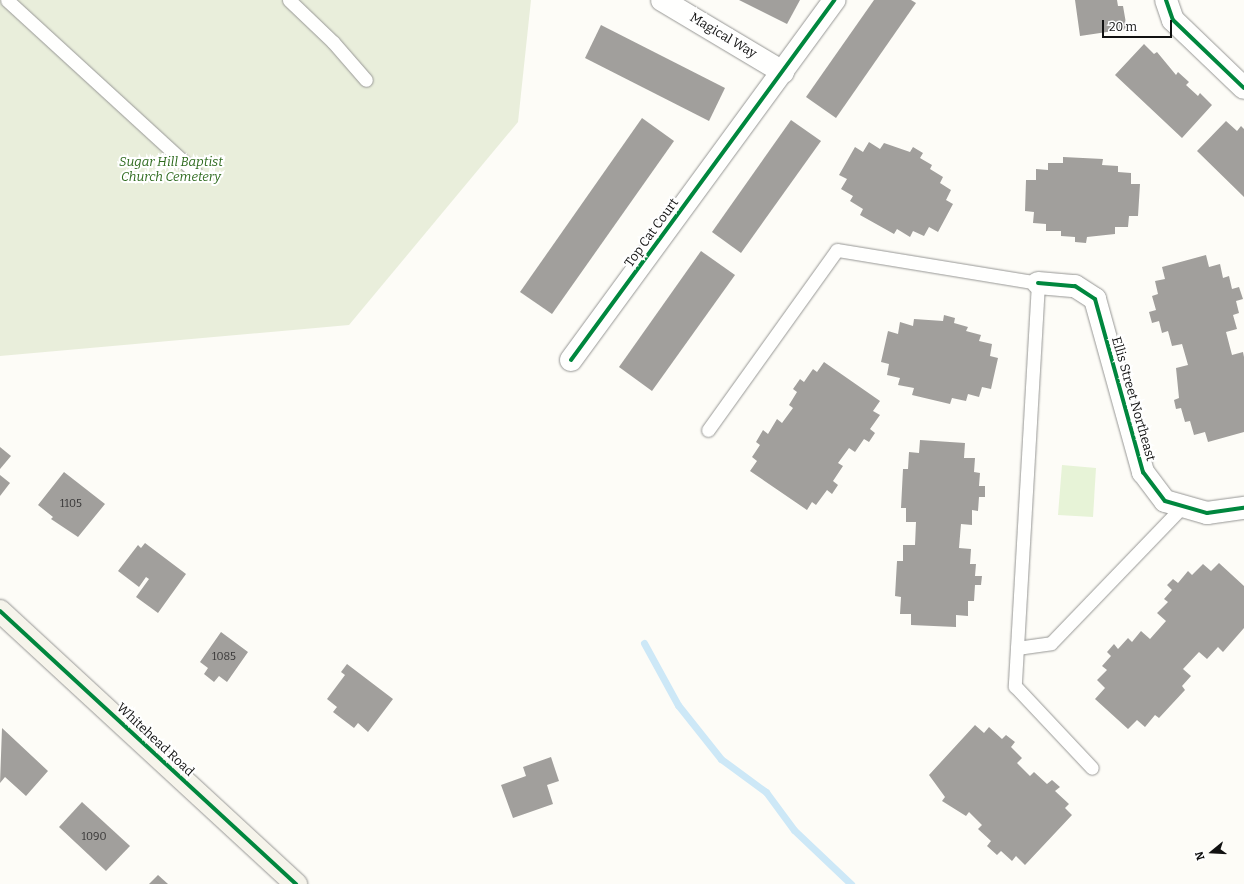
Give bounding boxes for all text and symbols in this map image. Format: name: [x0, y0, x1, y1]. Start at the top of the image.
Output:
street label: Magical Way: [687, 10, 759, 62]
scale bar: [1104, 12, 1174, 38]
text: 20 m: [1109, 20, 1137, 34]
park label: Sugar Hill Baptist Church Cemetery: [119, 155, 223, 186]
street label: Top Cat Court: [622, 196, 682, 270]
street label: Ellis Street Northeast: [1108, 335, 1158, 463]
house number: 1105: [60, 497, 82, 511]
house number: 1085: [212, 650, 236, 664]
street label: Whitehead Road: [113, 700, 197, 780]
house number: 1090: [81, 830, 107, 844]
north arrow: [1192, 832, 1232, 872]
text: N: [1193, 850, 1208, 862]

